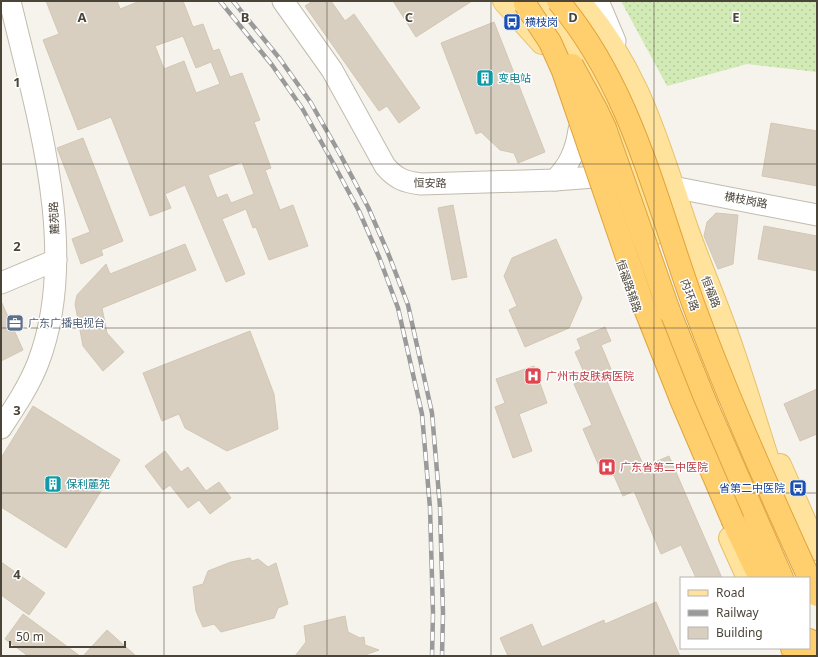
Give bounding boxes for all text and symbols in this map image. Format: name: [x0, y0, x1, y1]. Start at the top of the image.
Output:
text: A: [78, 8, 87, 26]
text: B: [241, 8, 249, 26]
text: C: [405, 8, 413, 26]
text: D: [568, 8, 578, 26]
text: E: [732, 8, 740, 26]
bus stop icon: 横枝岗: [502, 12, 522, 32]
place label: 横枝岗: [525, 14, 558, 29]
building icon: 变电站: [475, 68, 495, 88]
place label: 变电站: [498, 70, 531, 85]
text: 1: [13, 73, 21, 91]
street label: 恒安路: [413, 175, 447, 190]
street label: 横枝岗路: [723, 188, 769, 211]
street label: 麓苑路: [45, 201, 62, 235]
text: 2: [13, 237, 21, 255]
street label: 恒福路辅路: [613, 257, 646, 314]
street label: 恒福路: [699, 274, 724, 310]
street label: 内环路: [678, 277, 703, 313]
office icon: 广东广播电视台: [5, 313, 25, 333]
place label: 广东广播电视台: [28, 315, 105, 330]
hospital icon: 广州市皮肤病医院: [523, 366, 543, 386]
place label: 广州市皮肤病医院: [546, 368, 634, 383]
text: 3: [13, 401, 21, 419]
hospital icon: 广东省第二中医院: [597, 457, 617, 477]
place label: 广东省第二中医院: [620, 459, 708, 474]
building icon: 保利麓苑: [43, 474, 63, 494]
place label: 保利麓苑: [66, 476, 110, 491]
bus stop icon: 省第二中医院: [788, 478, 808, 498]
place label: 省第二中医院: [719, 480, 785, 495]
text: 4: [13, 565, 21, 583]
legend: [680, 577, 810, 649]
text: Road: [716, 584, 745, 601]
text: Railway: [716, 604, 760, 621]
scale bar: [10, 623, 125, 649]
text: Building: [716, 624, 763, 641]
text: 50 m: [16, 628, 44, 645]

